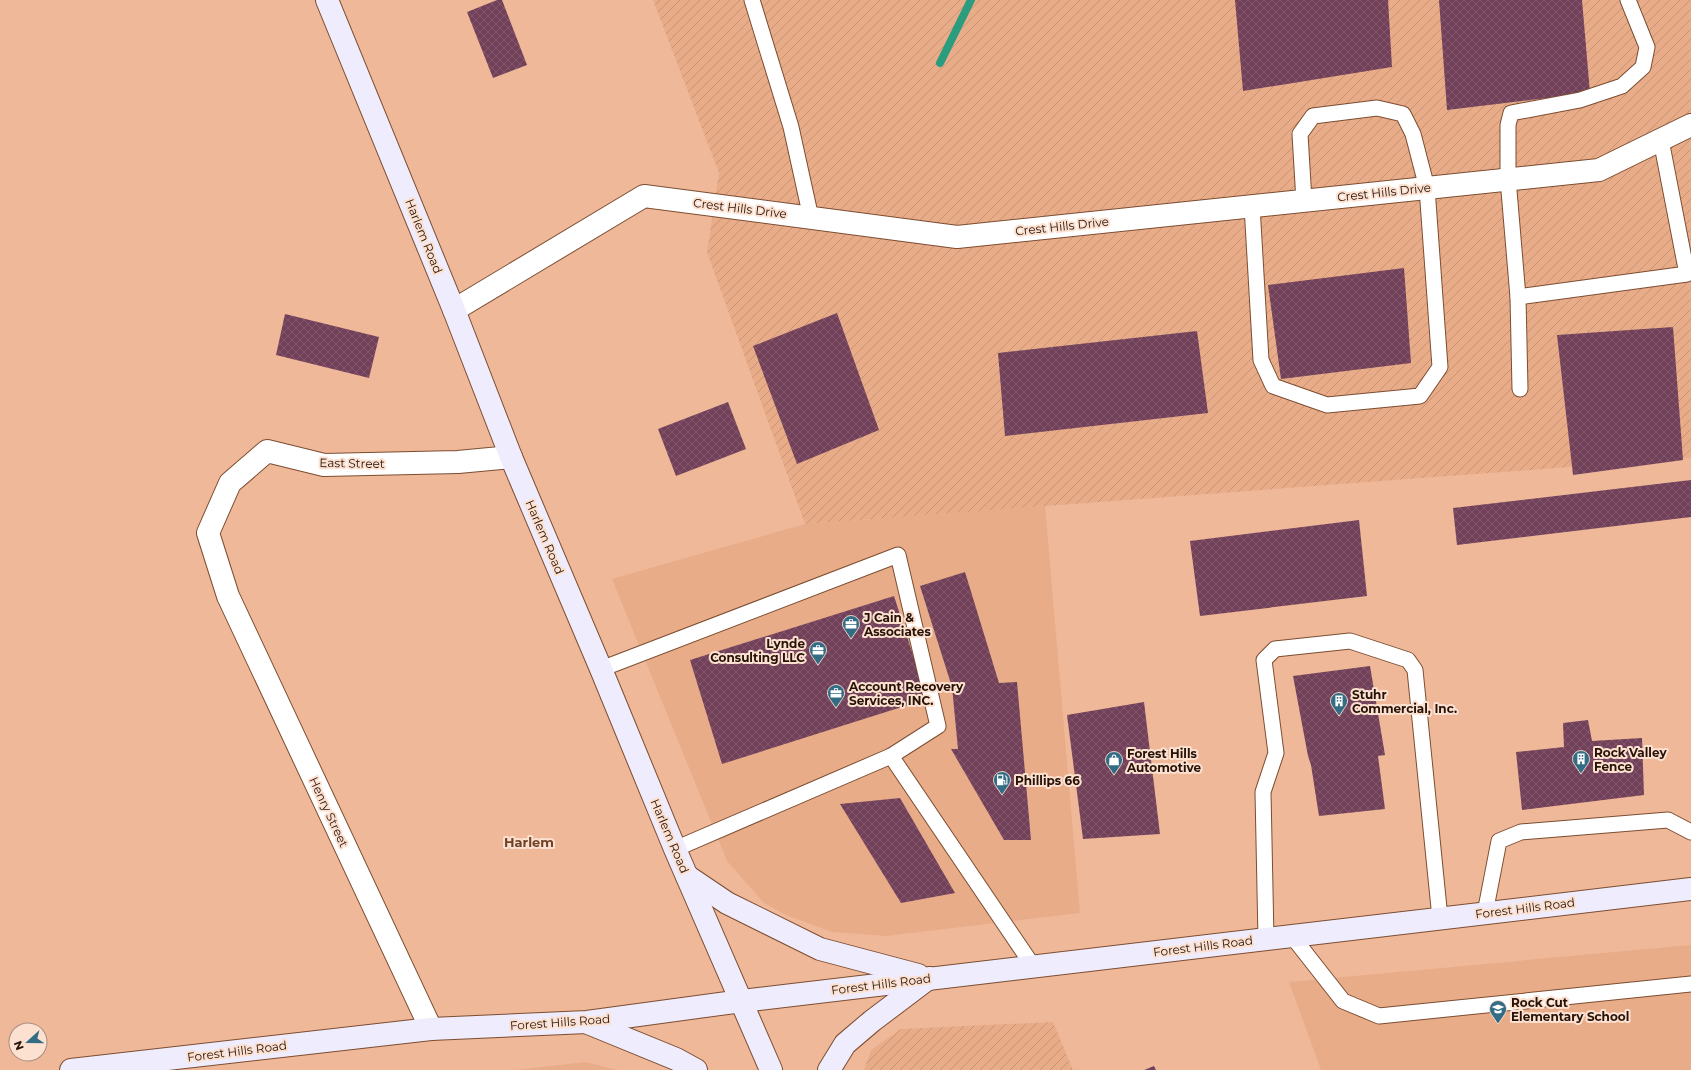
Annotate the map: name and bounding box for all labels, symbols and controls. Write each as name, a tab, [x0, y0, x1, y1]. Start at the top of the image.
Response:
street label: Crest Hills Drive	[1336, 180, 1432, 204]
street label: Crest Hills Drive	[692, 195, 788, 221]
street label: Harlem Road	[402, 196, 446, 276]
street label: Crest Hills Drive	[1014, 214, 1110, 238]
street label: East Street	[319, 455, 385, 471]
street label: Harlem Road	[523, 498, 567, 576]
place label: J Cain & Associates	[863, 610, 931, 639]
office icon: J Cain & Associates	[841, 614, 861, 639]
place label: Lynde Consulting LLC	[710, 636, 805, 665]
office icon: Lynde Consulting LLC	[808, 640, 828, 665]
place label: Account Recovery Services, INC.	[848, 679, 964, 708]
office icon: Account Recovery Services, INC.	[826, 683, 846, 708]
place label: Stuhr Commercial, Inc.	[1352, 687, 1457, 716]
building icon: Stuhr Commercial, Inc.	[1329, 691, 1349, 716]
place label: Rock Valley Fence	[1594, 745, 1667, 774]
place label: Forest Hills Automotive	[1126, 746, 1202, 775]
building icon: Rock Valley Fence	[1571, 749, 1591, 774]
shop icon: Forest Hills Automotive	[1104, 750, 1124, 775]
fuel station icon: Phillips 66	[992, 770, 1012, 795]
place label: Phillips 66	[1015, 773, 1080, 788]
street label: Henry Street	[306, 774, 352, 850]
street label: Harlem Road	[648, 797, 692, 875]
district label: Harlem	[504, 834, 554, 850]
street label: Forest Hills Road	[1474, 894, 1576, 922]
street label: Forest Hills Road	[1152, 932, 1254, 960]
street label: Forest Hills Road	[830, 970, 932, 998]
place label: Rock Cut Elementary School	[1511, 995, 1629, 1024]
school or university icon: Rock Cut Elementary School	[1488, 999, 1508, 1024]
street label: Forest Hills Road	[509, 1011, 611, 1033]
north arrow	[8, 1022, 48, 1062]
street label: Forest Hills Road	[186, 1037, 288, 1065]
text: N	[11, 1039, 27, 1052]

